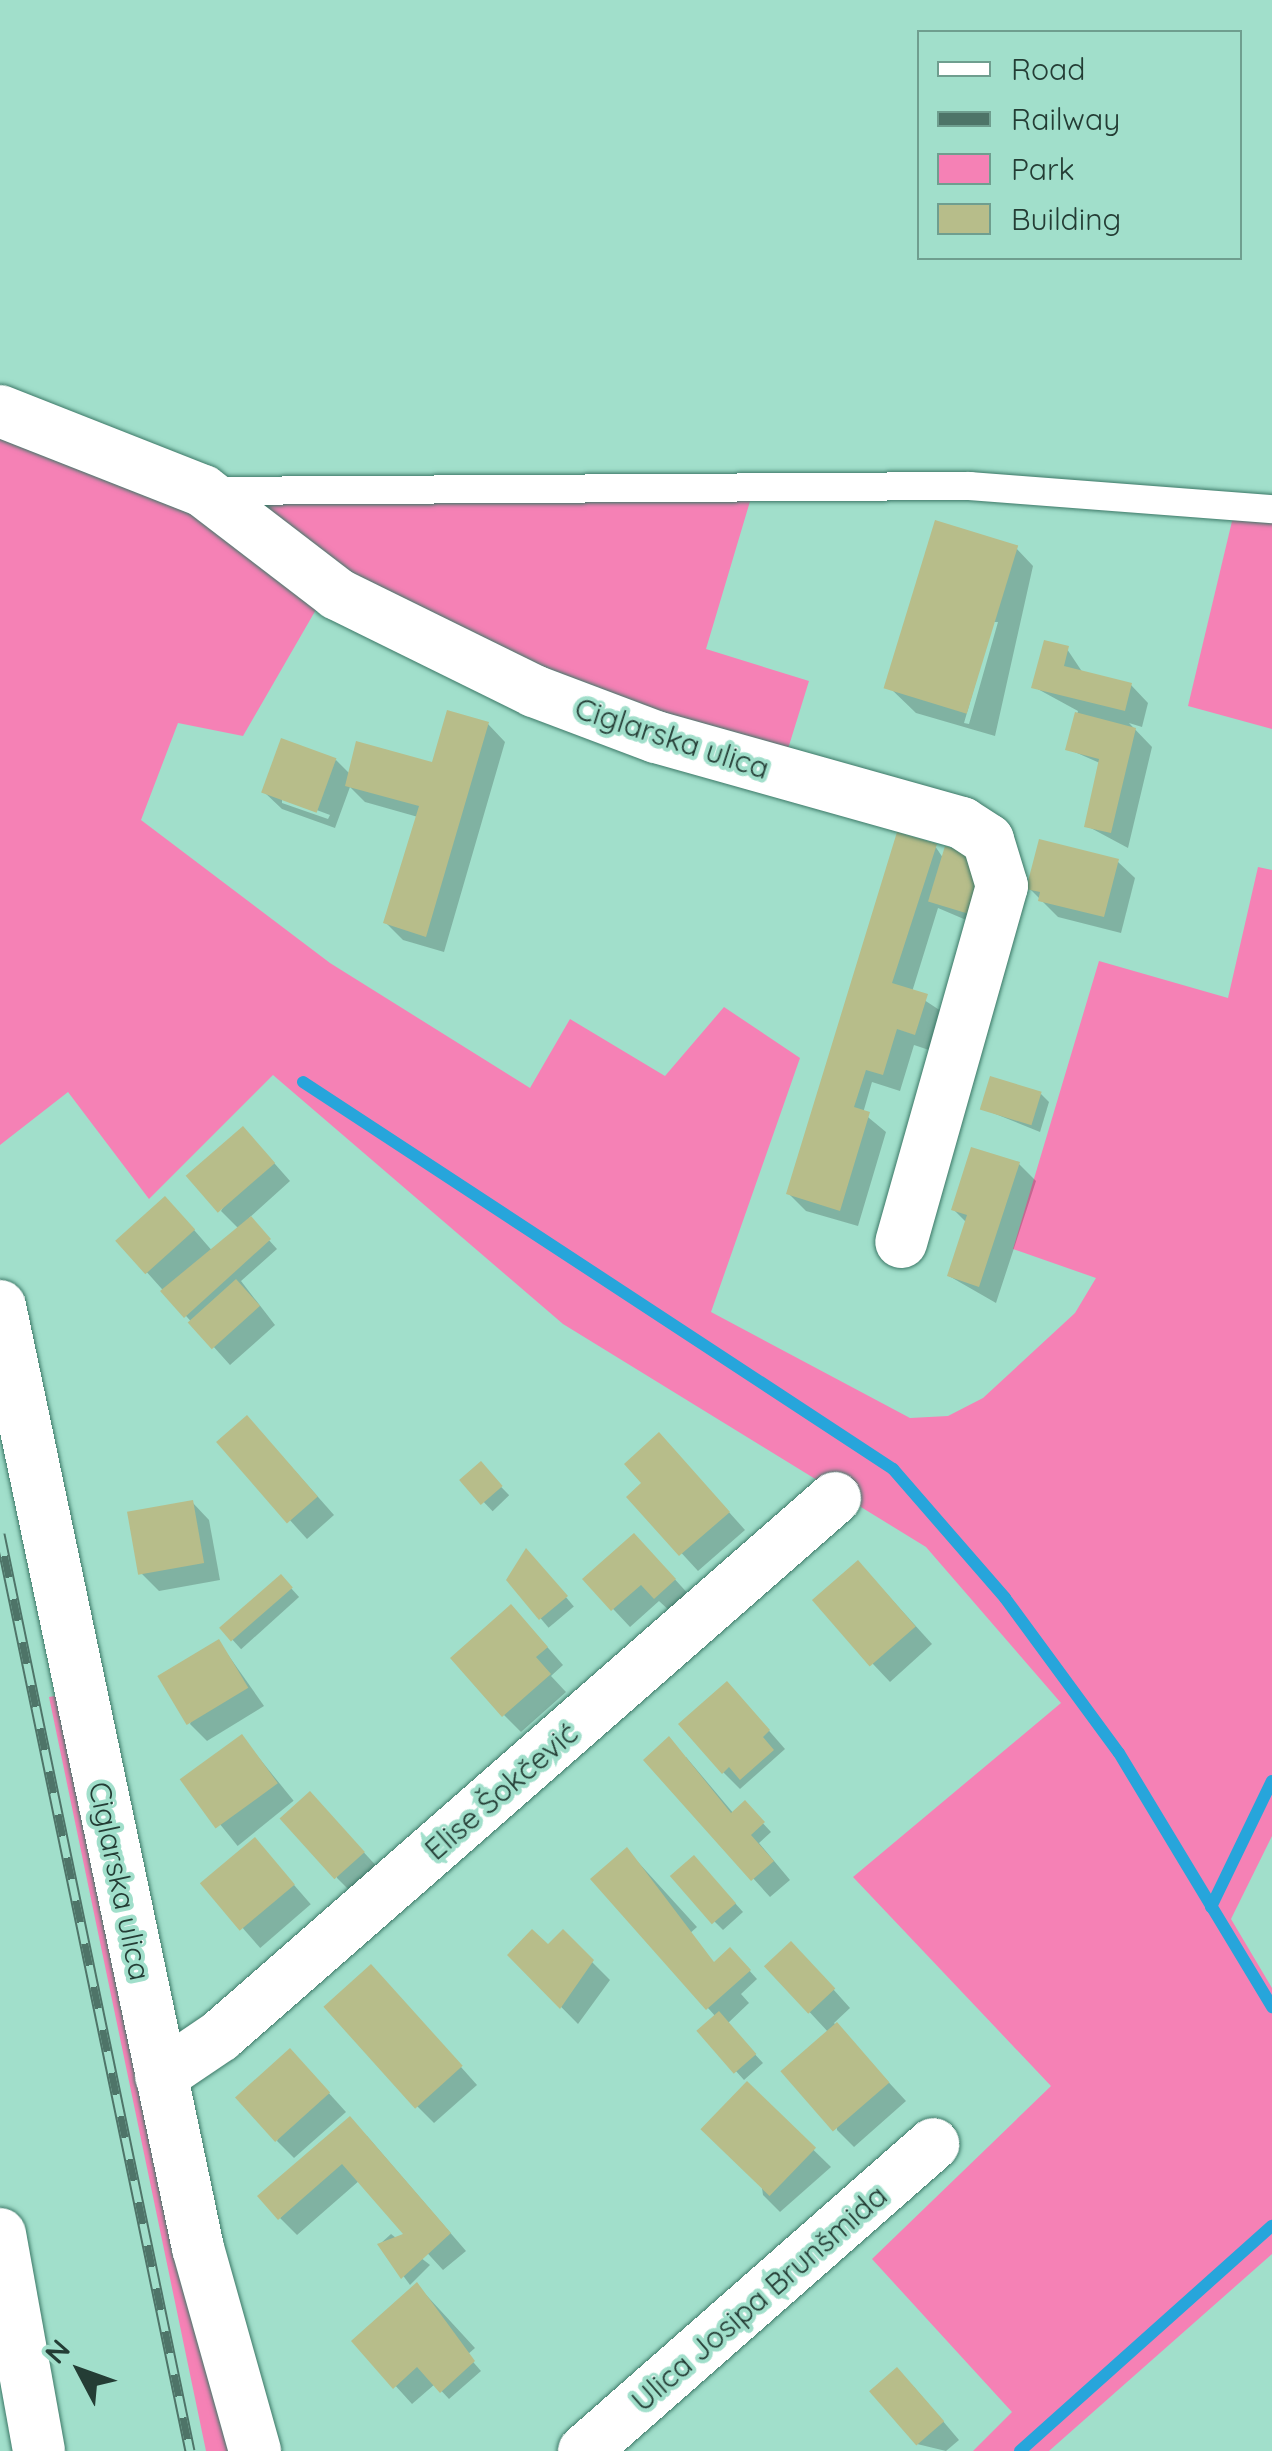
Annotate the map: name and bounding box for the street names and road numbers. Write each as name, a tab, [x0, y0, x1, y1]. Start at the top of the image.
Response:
street label: Ciglarska ulica	[570, 690, 774, 786]
street label: Elise Šokčević	[417, 1715, 585, 1867]
street label: Ciglarska ulica	[81, 1779, 159, 1983]
street label: Ulica Josipa Brunšmida	[624, 2177, 894, 2419]

